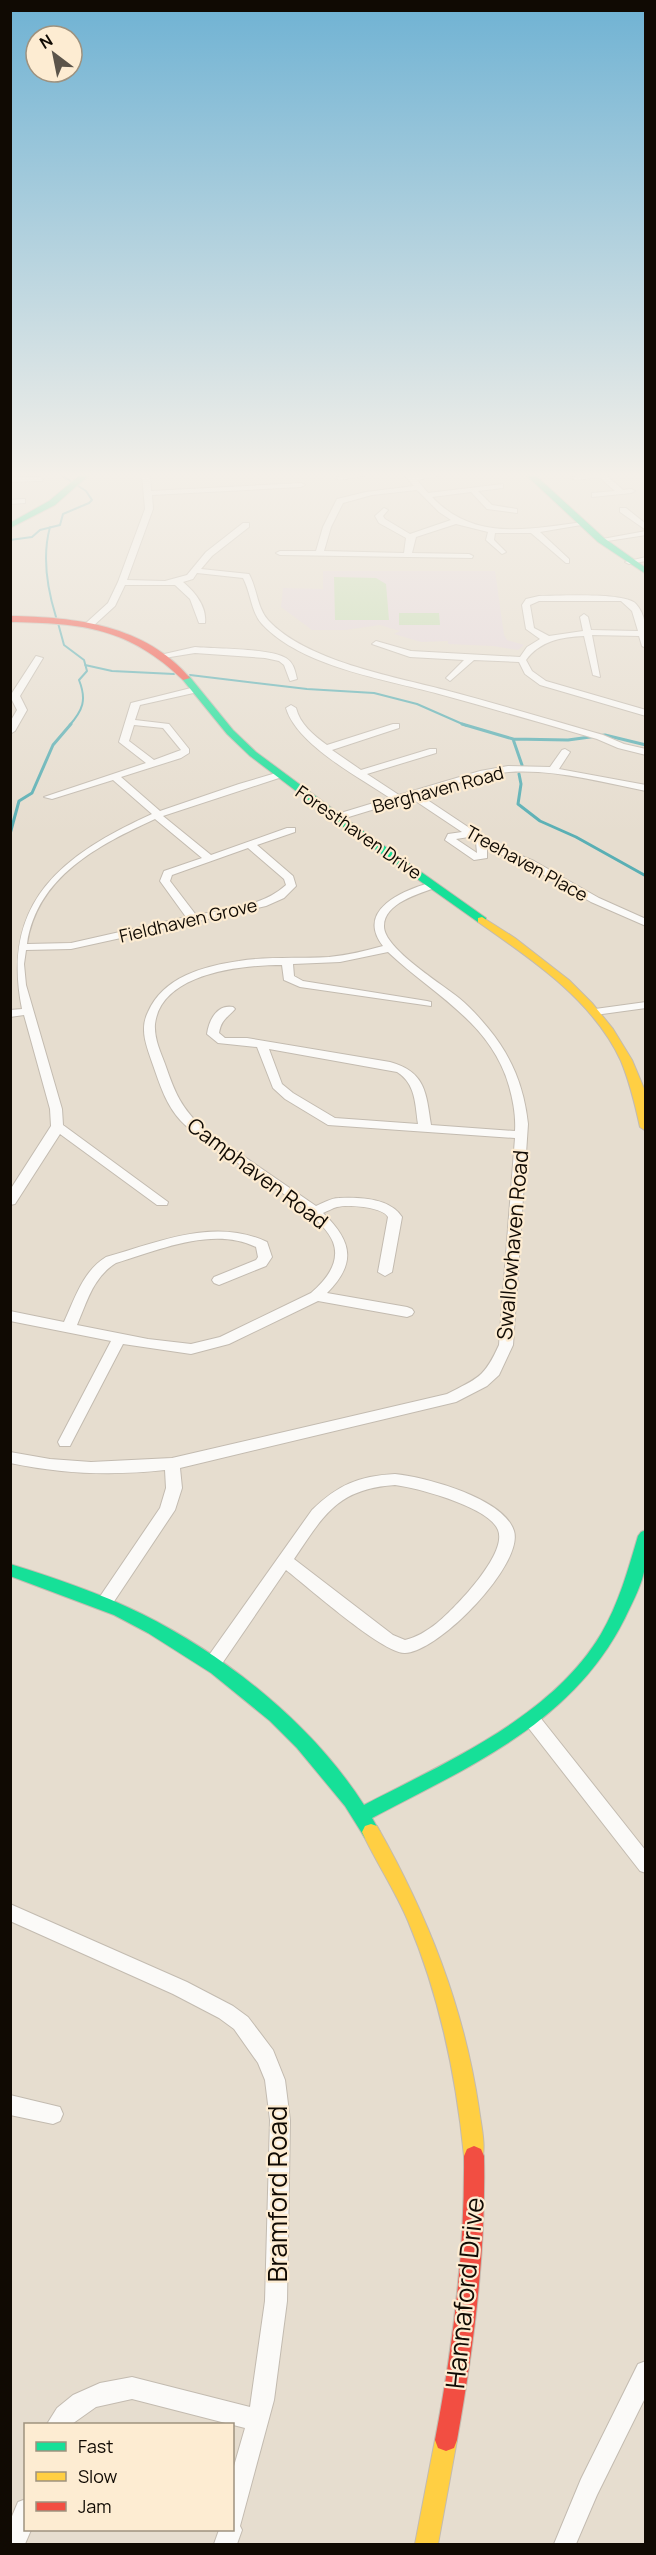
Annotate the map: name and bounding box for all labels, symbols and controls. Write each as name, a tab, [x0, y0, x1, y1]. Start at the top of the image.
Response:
north arrow	[24, 24, 84, 84]
text: N	[35, 29, 57, 54]
street label: Berghaven Road	[370, 760, 506, 818]
street label: Foresthaven Drive	[291, 780, 427, 884]
street label: Treehaven Place	[462, 820, 592, 906]
street label: Fieldhaven Grove	[117, 892, 259, 948]
street label: Camphaven Road	[182, 1111, 334, 1235]
street label: Swallowhaven Road	[490, 1149, 534, 1341]
street label: Bramford Road	[259, 2106, 295, 2282]
street label: Hannaford Drive	[436, 2196, 492, 2390]
legend	[24, 2423, 234, 2531]
text: Fast	[78, 2434, 113, 2458]
text: Slow	[78, 2464, 118, 2488]
text: Jam	[78, 2494, 112, 2518]

